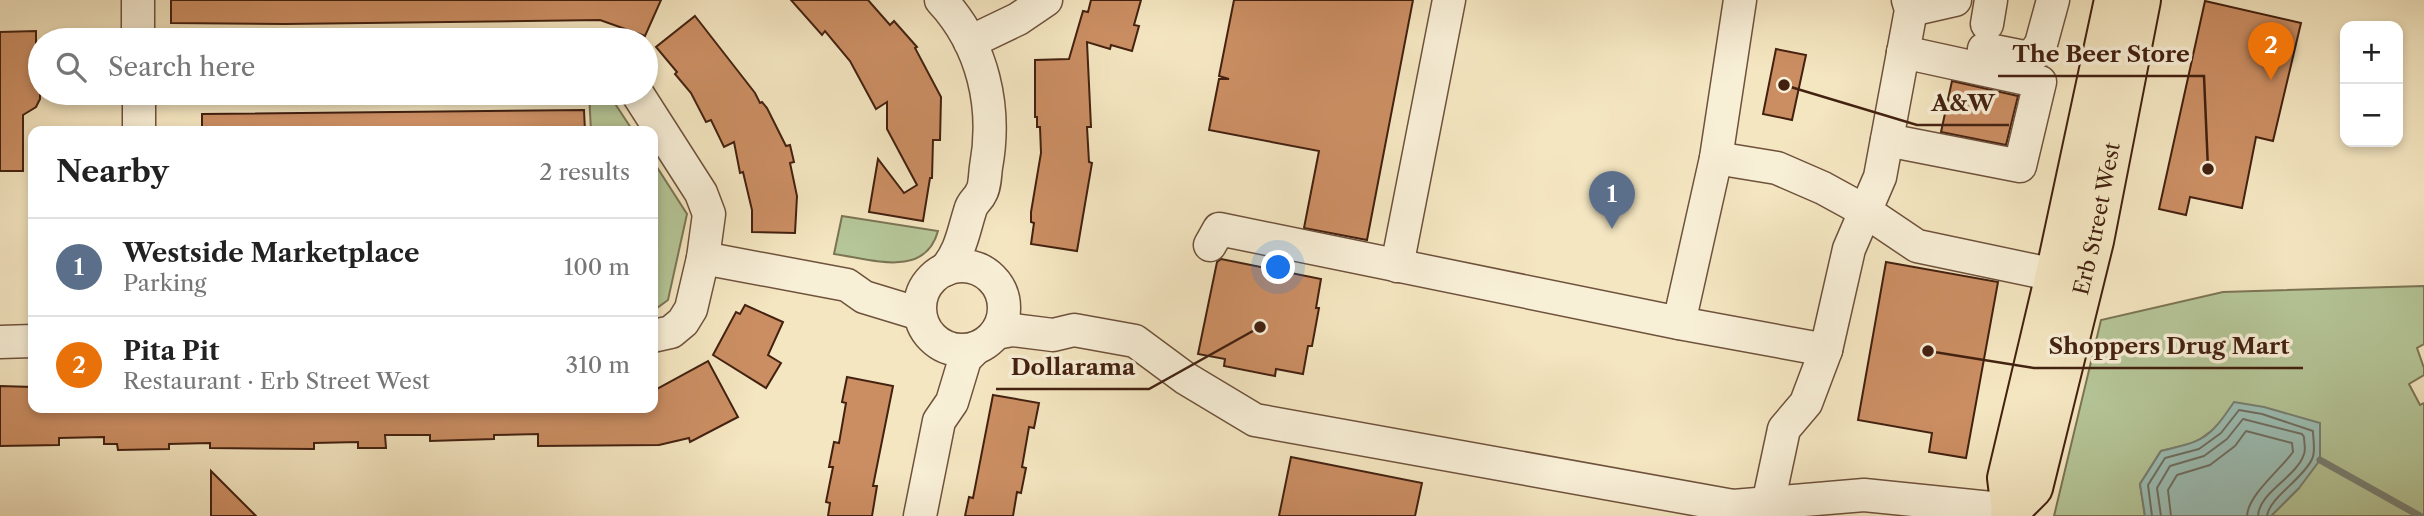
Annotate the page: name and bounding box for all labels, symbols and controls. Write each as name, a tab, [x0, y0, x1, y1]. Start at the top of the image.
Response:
map controls	[2340, 21, 2403, 147]
button: +	[2340, 21, 2403, 84]
pin: 2	[2248, 22, 2294, 80]
search box	[28, 28, 658, 105]
callout: The Beer Store	[1998, 32, 2204, 76]
text: The Beer Store	[2012, 40, 2190, 68]
icon: search	[52, 48, 90, 86]
text: Search here	[108, 51, 255, 83]
callout: A&W	[1917, 81, 2009, 125]
button: −	[2340, 84, 2403, 147]
text: A&W	[1930, 89, 1996, 117]
street label: Erb Street West	[2068, 140, 2125, 298]
text: Nearby	[56, 153, 169, 190]
text: 2 results	[539, 158, 630, 186]
pin: 1	[1589, 171, 1635, 229]
text: Westside Marketplace	[123, 237, 419, 269]
your location	[1261, 250, 1295, 284]
text: 1	[74, 253, 84, 281]
text: 100 m	[564, 253, 630, 281]
text: Parking	[123, 269, 207, 297]
callout: Shoppers Drug Mart	[2034, 324, 2303, 368]
text: Shoppers Drug Mart	[2049, 332, 2290, 360]
text: Pita Pit	[123, 335, 219, 367]
callout: Dollarama	[996, 345, 1149, 389]
text: 2	[72, 351, 86, 379]
text: 310 m	[566, 351, 630, 379]
text: Dollarama	[1011, 353, 1136, 381]
text: Restaurant · Erb Street West	[123, 367, 430, 395]

